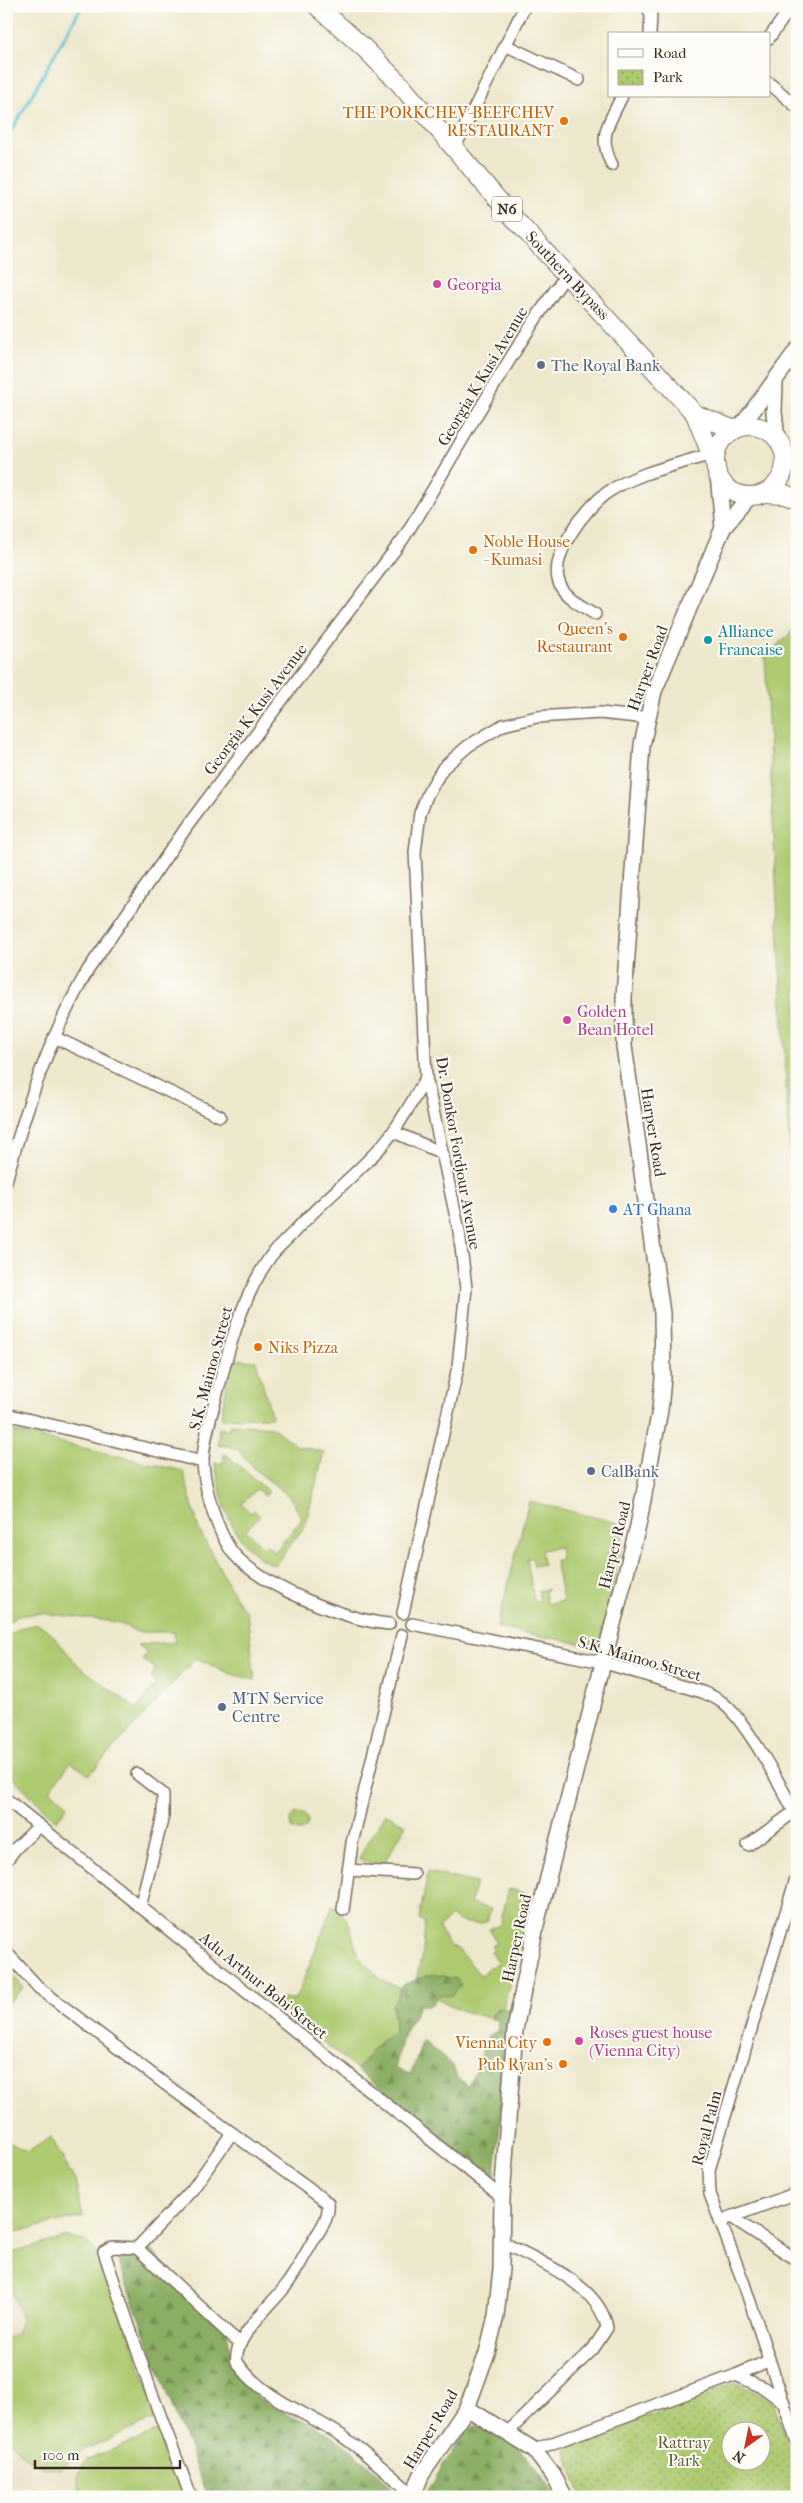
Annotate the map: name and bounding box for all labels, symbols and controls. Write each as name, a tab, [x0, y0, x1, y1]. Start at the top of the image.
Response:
legend	[608, 32, 770, 98]
text: Road	[653, 44, 687, 62]
text: Park	[653, 68, 683, 86]
place label: THE PORKCHEV-BEEFCHEV RESTAURANT	[343, 103, 555, 140]
marker: THE PORKCHEV-BEEFCHEV RESTAURANT	[558, 115, 570, 127]
road number: N6	[492, 196, 522, 222]
street label: Southern Bypass	[522, 227, 614, 324]
place label: Georgia	[447, 275, 502, 294]
marker: Georgia	[431, 278, 443, 290]
street label: Georgia K Kusi Avenue	[433, 303, 532, 449]
place label: The Royal Bank	[551, 356, 661, 375]
marker: The Royal Bank	[535, 359, 547, 371]
place label: Noble House - Kumasi	[483, 532, 570, 569]
marker: Noble House - Kumasi	[467, 544, 479, 556]
place label: Queen's Restaurant	[537, 619, 613, 656]
street label: Harper Road	[623, 622, 672, 714]
place label: Alliance Francaise	[717, 622, 783, 659]
marker: Queen's Restaurant	[617, 631, 629, 643]
marker: Alliance Francaise	[702, 634, 714, 646]
street label: Georgia K Kusi Avenue	[200, 640, 311, 779]
place label: Golden Bean Hotel	[577, 1002, 654, 1039]
marker: Golden Bean Hotel	[561, 1014, 573, 1026]
street label: Dr. Donkor Fordjour Avenue	[432, 1055, 485, 1251]
street label: Harper Road	[637, 1086, 670, 1178]
place label: AT Ghana	[622, 1200, 692, 1219]
marker: AT Ghana	[607, 1203, 619, 1215]
street label: S.K. Mainoo Street	[185, 1304, 236, 1432]
place label: Niks Pizza	[268, 1338, 339, 1357]
marker: Niks Pizza	[252, 1341, 264, 1353]
place label: CalBank	[601, 1462, 660, 1481]
marker: CalBank	[585, 1465, 597, 1477]
street label: Harper Road	[594, 1499, 635, 1591]
street label: S.K. Mainoo Street	[576, 1632, 704, 1685]
place label: MTN Service Centre	[232, 1689, 324, 1726]
marker: MTN Service Centre	[216, 1701, 228, 1713]
street label: Harper Road	[498, 1892, 535, 1984]
street label: Adu Arthur Bobi Street	[195, 1927, 332, 2043]
place label: Roses guest house (Vienna City)	[589, 2023, 712, 2060]
place label: Vienna City	[454, 2033, 537, 2052]
marker: Roses guest house (Vienna City)	[573, 2035, 585, 2047]
marker: Vienna City	[541, 2036, 553, 2048]
place label: Pub Ryan's	[477, 2055, 553, 2074]
marker: Pub Ryan's	[557, 2058, 569, 2070]
street label: Royal Palm	[687, 2088, 726, 2168]
street label: Harper Road	[399, 2386, 462, 2473]
north arrow	[720, 2420, 770, 2470]
park label: Rattray Park	[657, 2433, 711, 2470]
scale bar	[35, 2438, 180, 2470]
text: 100 m	[42, 2446, 80, 2464]
text: N	[730, 2446, 748, 2467]

